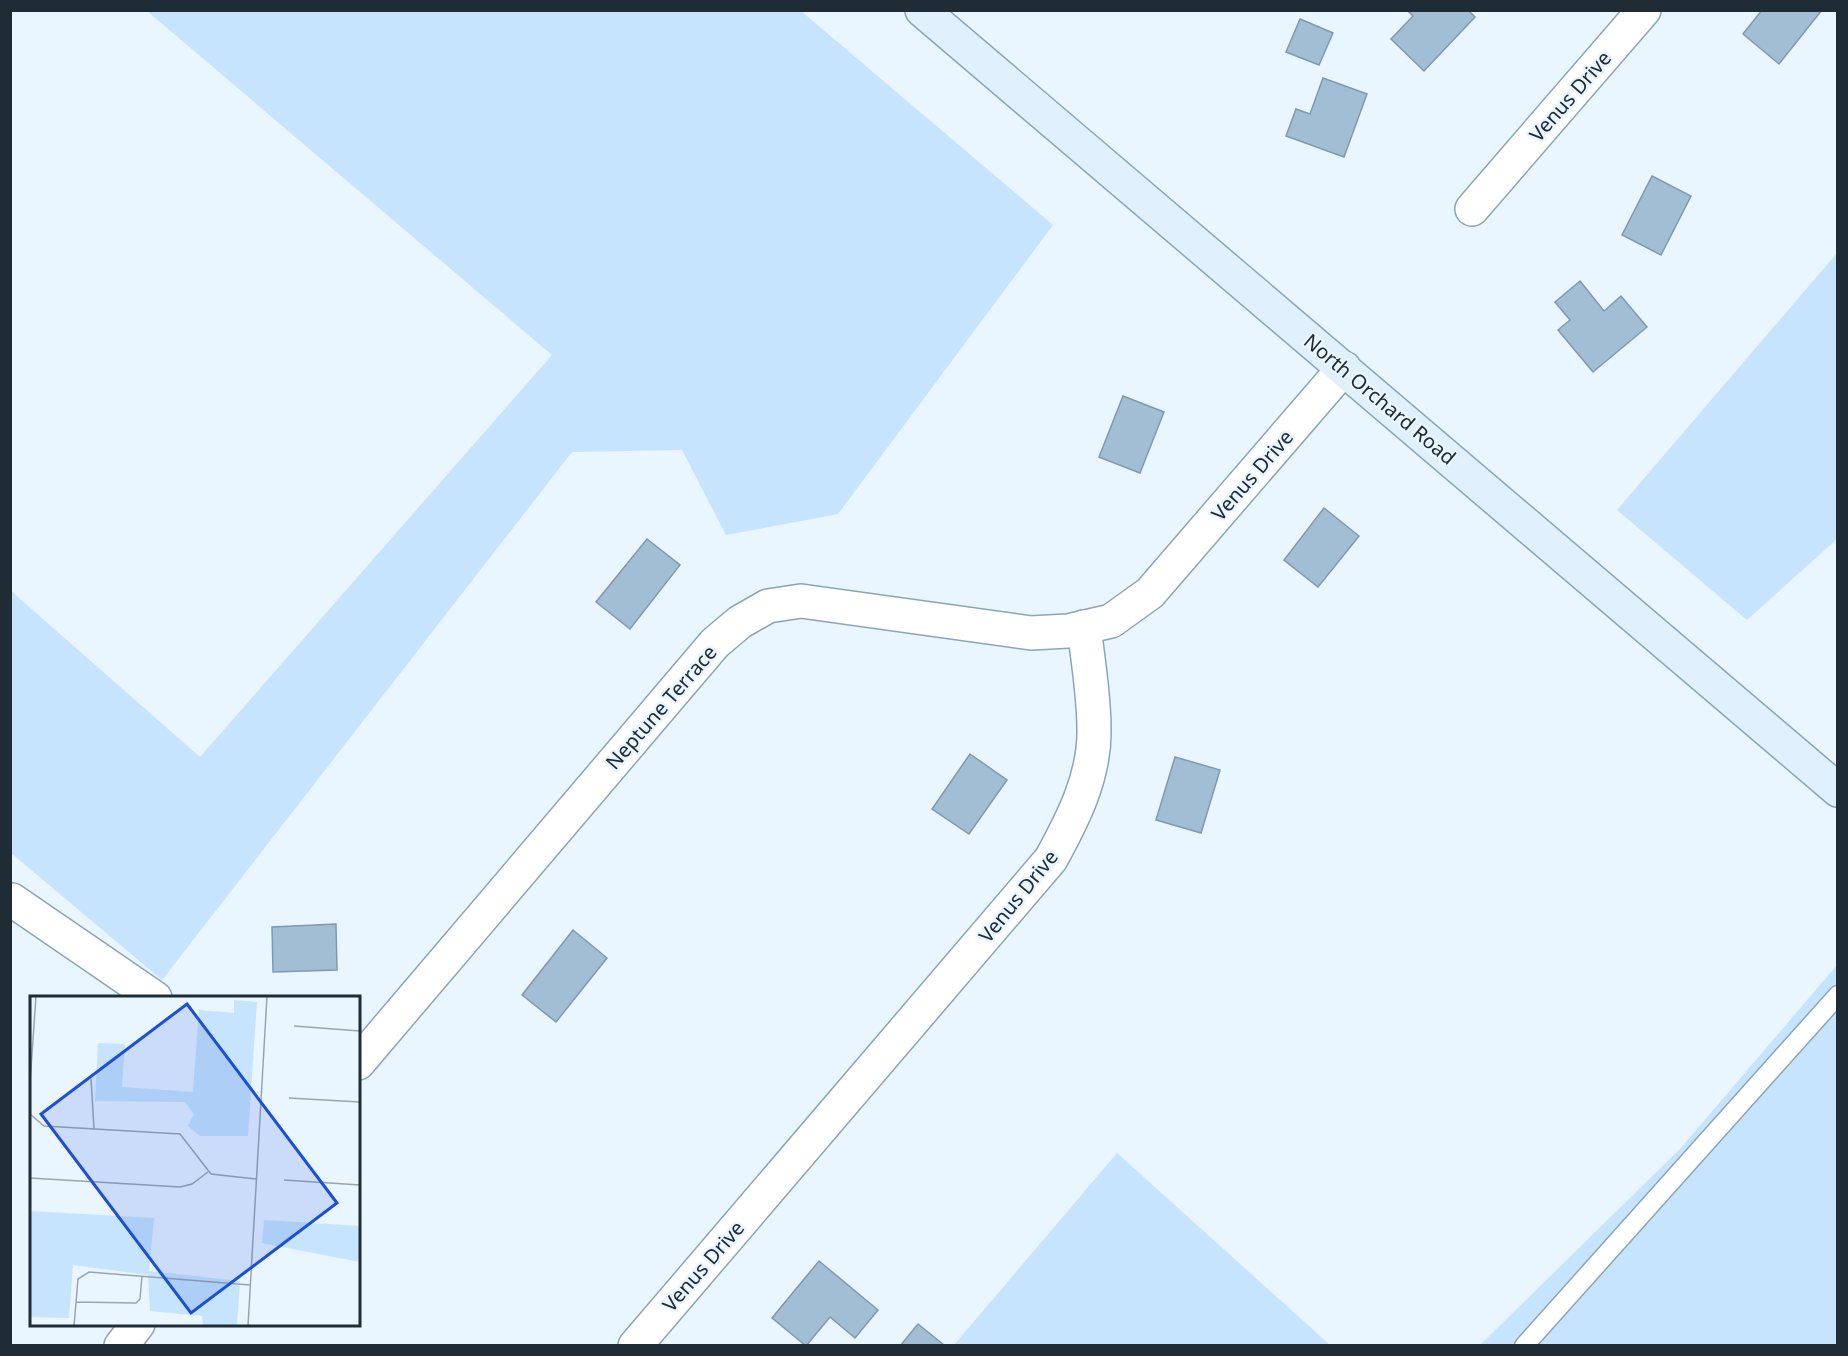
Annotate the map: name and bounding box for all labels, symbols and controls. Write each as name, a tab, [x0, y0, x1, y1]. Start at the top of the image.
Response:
street label: Venus Drive	[1523, 45, 1617, 147]
street label: North Orchard Road	[1298, 327, 1462, 471]
street label: Venus Drive	[1205, 424, 1299, 526]
street label: Neptune Terrace	[600, 639, 722, 775]
street label: Venus Drive	[972, 844, 1064, 948]
inset map	[30, 996, 360, 1326]
street label: Venus Drive	[656, 1215, 750, 1317]

